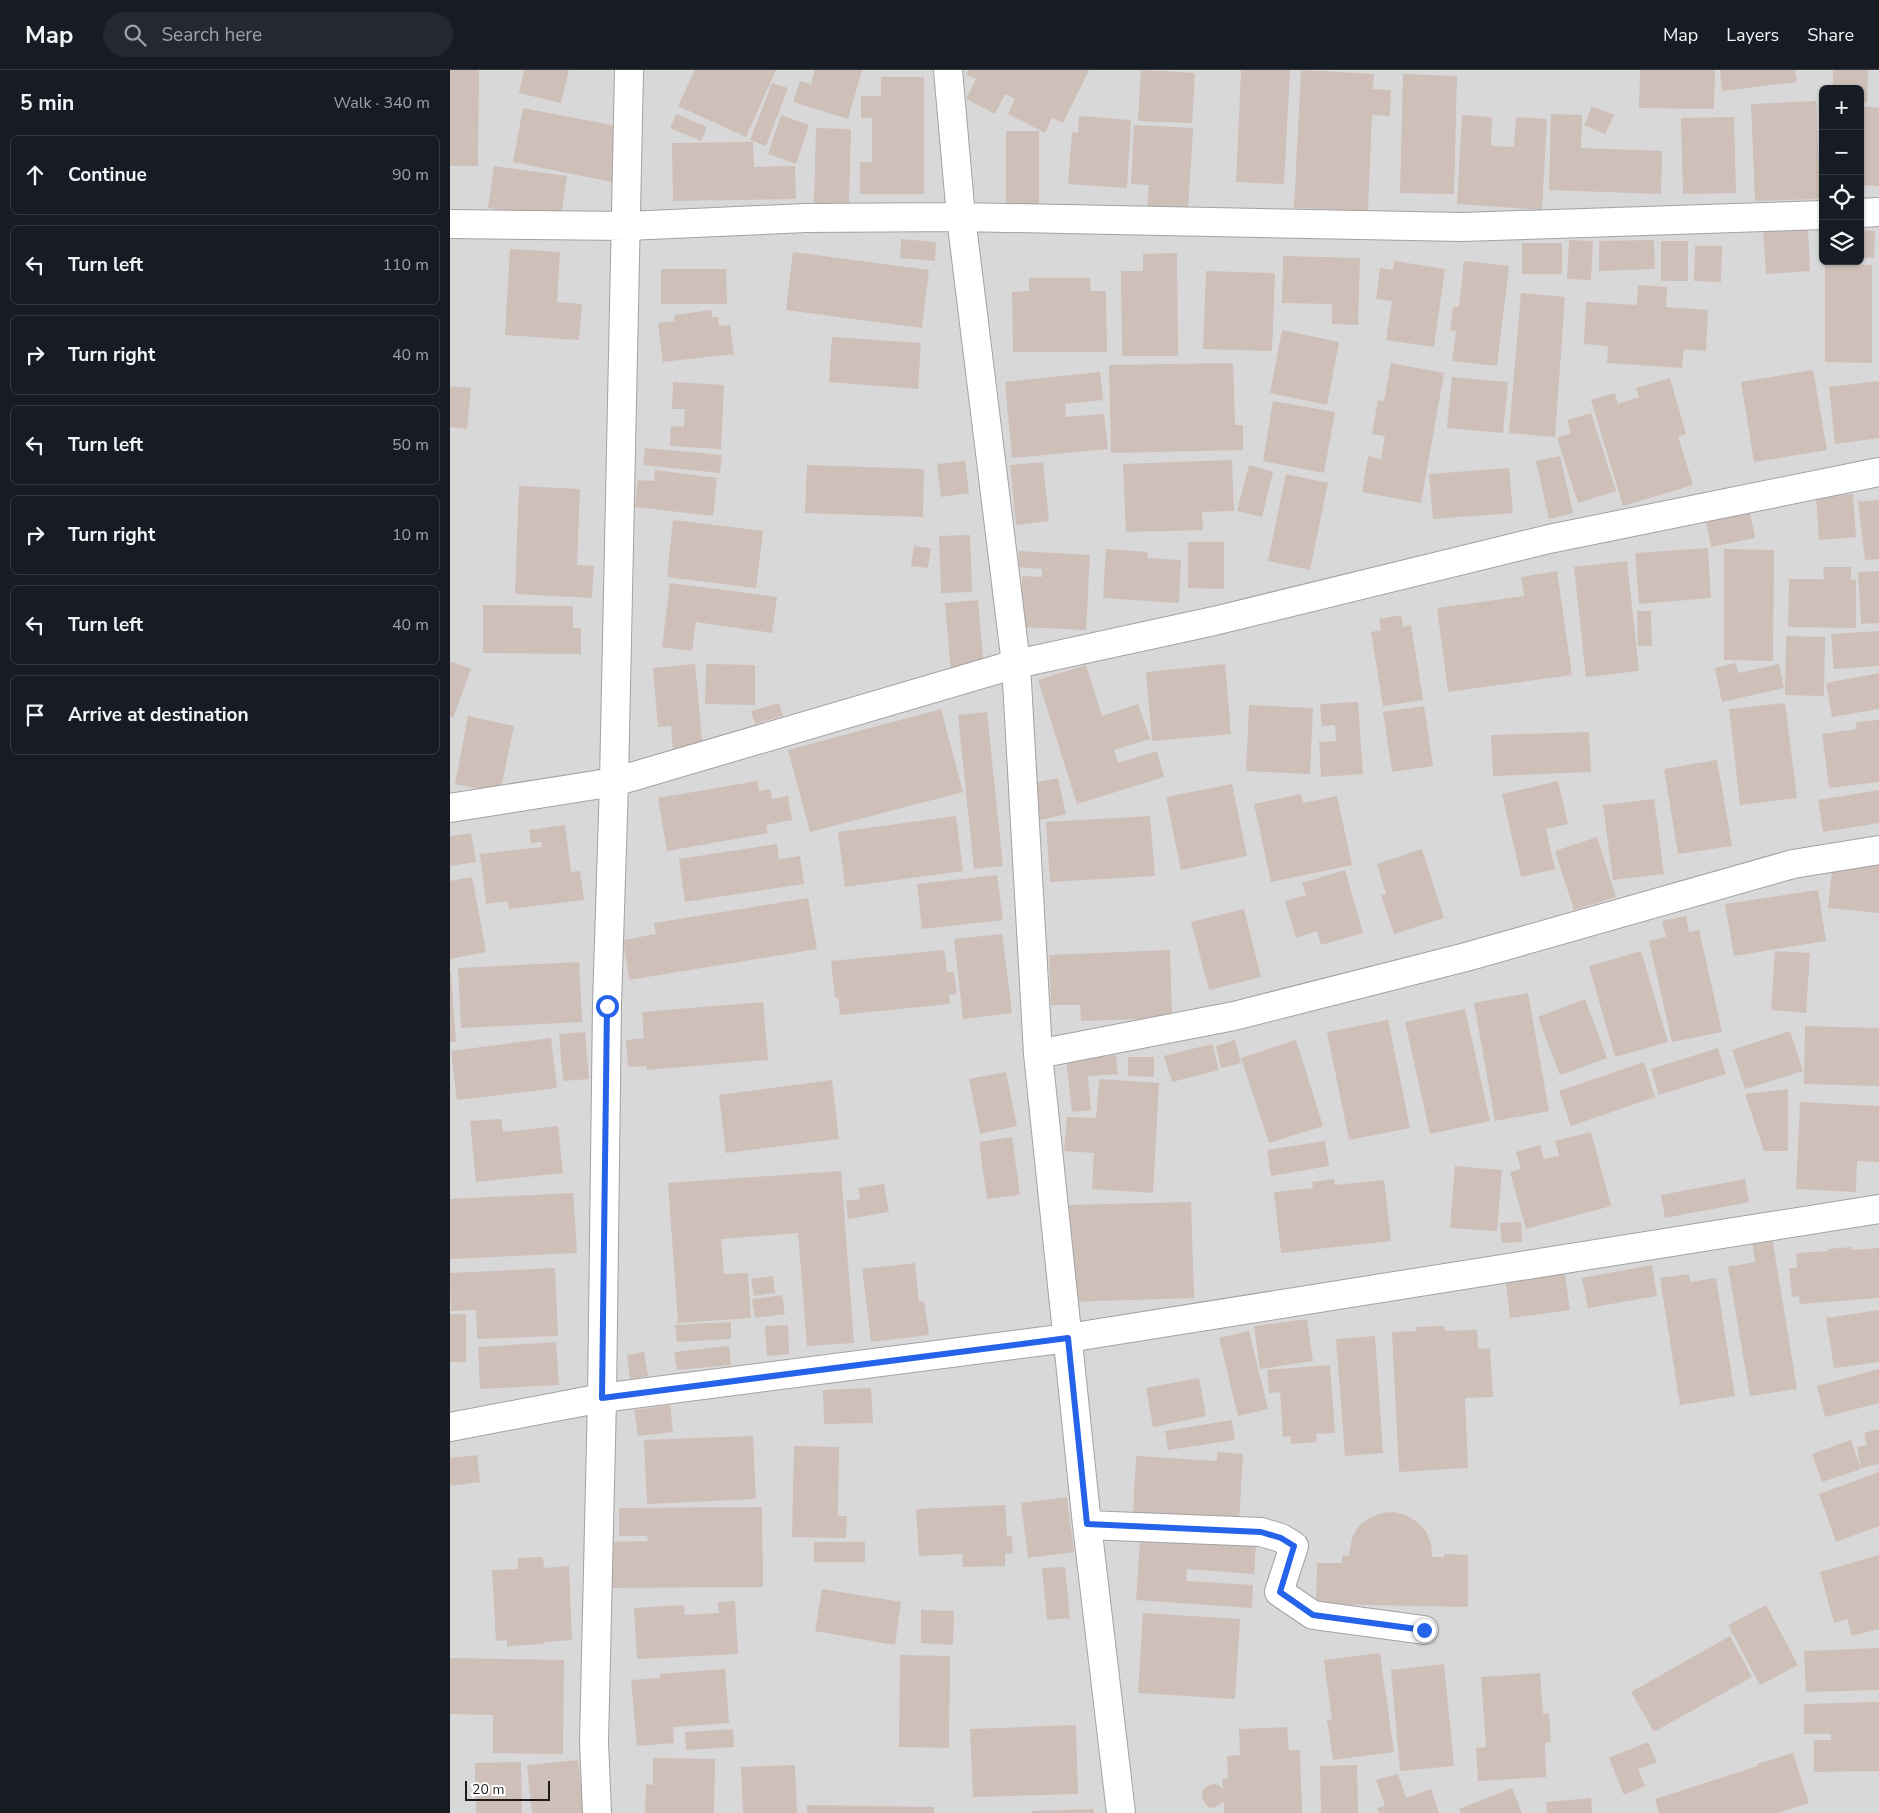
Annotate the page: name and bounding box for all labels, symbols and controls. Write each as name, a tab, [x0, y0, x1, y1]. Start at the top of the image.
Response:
search box	[103, 12, 453, 57]
text: Map	[25, 19, 73, 51]
icon: search	[121, 21, 149, 49]
text: Search here	[161, 22, 262, 48]
text: Map	[1663, 23, 1698, 47]
text: Layers	[1726, 23, 1779, 47]
text: Share	[1807, 23, 1854, 47]
map controls	[1819, 85, 1864, 265]
button: +	[1819, 85, 1864, 130]
text: 5 min	[20, 89, 74, 117]
text: Walk · 340 m	[334, 92, 430, 114]
button: −	[1819, 130, 1864, 175]
icon: ahead	[21, 161, 49, 189]
text: Continue	[68, 162, 147, 188]
text: 90 m	[392, 164, 429, 186]
button: locate	[1819, 175, 1864, 220]
button: layers	[1819, 220, 1864, 265]
icon: left	[21, 251, 49, 279]
text: Turn left	[68, 252, 143, 278]
text: 110 m	[382, 254, 429, 276]
icon: right	[21, 341, 49, 369]
text: Turn right	[68, 342, 155, 368]
text: 40 m	[392, 344, 429, 366]
icon: left	[21, 431, 49, 459]
text: Turn left	[68, 432, 143, 458]
text: 50 m	[392, 434, 429, 456]
icon: right	[21, 521, 49, 549]
text: Turn right	[68, 522, 155, 548]
text: 10 m	[392, 524, 429, 546]
icon: left	[21, 611, 49, 639]
text: Turn left	[68, 612, 143, 638]
text: 40 m	[392, 614, 429, 636]
icon: arrive	[21, 701, 49, 729]
text: Arrive at destination	[68, 702, 249, 728]
route start	[596, 995, 619, 1018]
route end	[1413, 1619, 1436, 1642]
scale bar	[465, 1778, 550, 1801]
text: 20 m	[472, 1780, 504, 1799]

